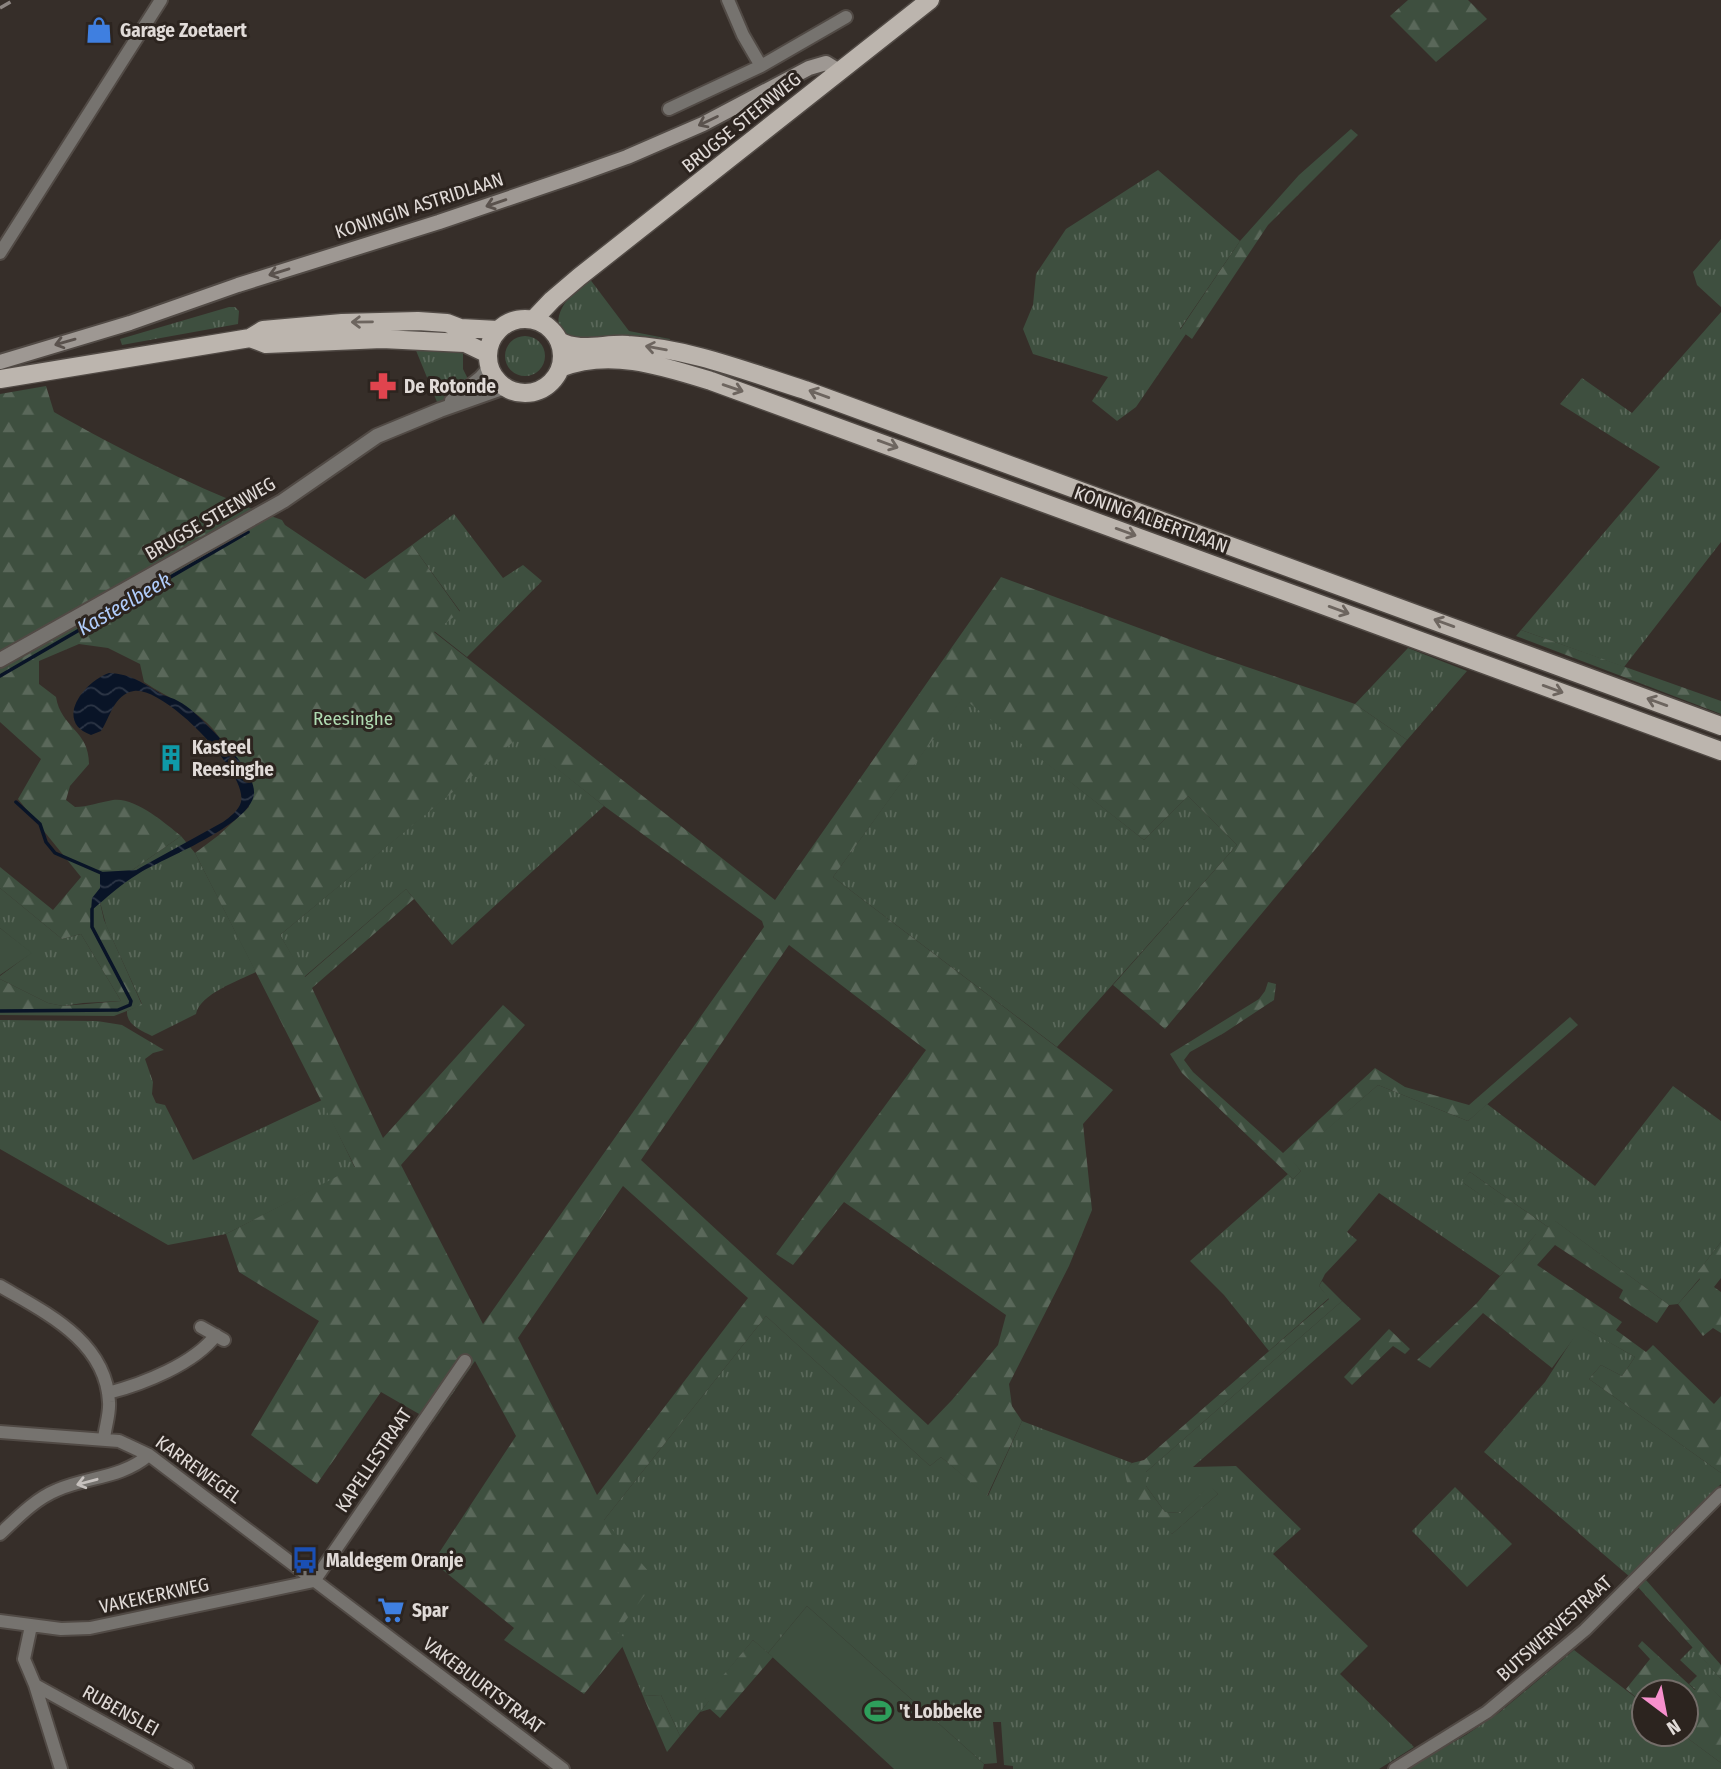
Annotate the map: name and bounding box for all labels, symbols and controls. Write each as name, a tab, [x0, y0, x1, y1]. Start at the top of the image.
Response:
shop icon: Garage Zoetaert	[84, 15, 114, 45]
place label: Garage Zoetaert	[120, 19, 247, 42]
street label: BRUGSE STEENWEG	[677, 67, 805, 177]
one-way arrow	[698, 114, 719, 128]
street label: KONINGIN ASTRIDLAAN	[332, 167, 506, 244]
one-way arrow	[485, 197, 507, 210]
one-way arrow	[269, 266, 291, 279]
one-way arrow	[351, 316, 374, 329]
one-way arrow	[54, 337, 76, 350]
one-way arrow	[645, 341, 668, 355]
pharmacy icon: De Rotonde	[368, 371, 398, 401]
place label: De Rotonde	[404, 375, 496, 398]
one-way arrow	[722, 382, 744, 395]
one-way arrow	[808, 387, 830, 399]
one-way arrow	[876, 439, 898, 451]
street label: BRUGSE STEENWEG	[141, 472, 279, 565]
street label: KONING ALBERTLAAN	[1071, 481, 1231, 558]
one-way arrow	[1114, 526, 1136, 539]
water label: Kasteelbeek	[73, 567, 175, 641]
one-way arrow	[1328, 605, 1350, 618]
one-way arrow	[1433, 616, 1455, 628]
one-way arrow	[1541, 684, 1563, 696]
one-way arrow	[1647, 695, 1668, 707]
park label: Reesinghe	[313, 707, 393, 730]
place label: Kasteel Reesinghe	[192, 736, 274, 781]
building icon: Kasteel Reesinghe	[156, 743, 186, 773]
street label: KAPELLESTRAAT	[330, 1404, 417, 1517]
street label: KARREWEGEL	[151, 1430, 247, 1509]
one-way arrow	[76, 1476, 98, 1489]
bus stop icon: Maldegem Oranje	[290, 1545, 320, 1575]
place label: Maldegem Oranje	[326, 1549, 464, 1572]
street label: BUTSWERVESTRAAT	[1492, 1571, 1617, 1686]
street label: VAKEKERKWEG	[97, 1573, 211, 1618]
supermarket icon: Spar	[376, 1595, 406, 1625]
place label: Spar	[412, 1599, 449, 1622]
street label: VAKEBUURTSTRAAT	[419, 1632, 549, 1738]
north arrow	[1630, 1678, 1700, 1748]
street label: RUBENSLEI	[78, 1680, 163, 1741]
sports icon: 't Lobbeke	[863, 1696, 893, 1726]
place label: 't Lobbeke	[899, 1700, 982, 1723]
text: N	[1663, 1714, 1685, 1740]

